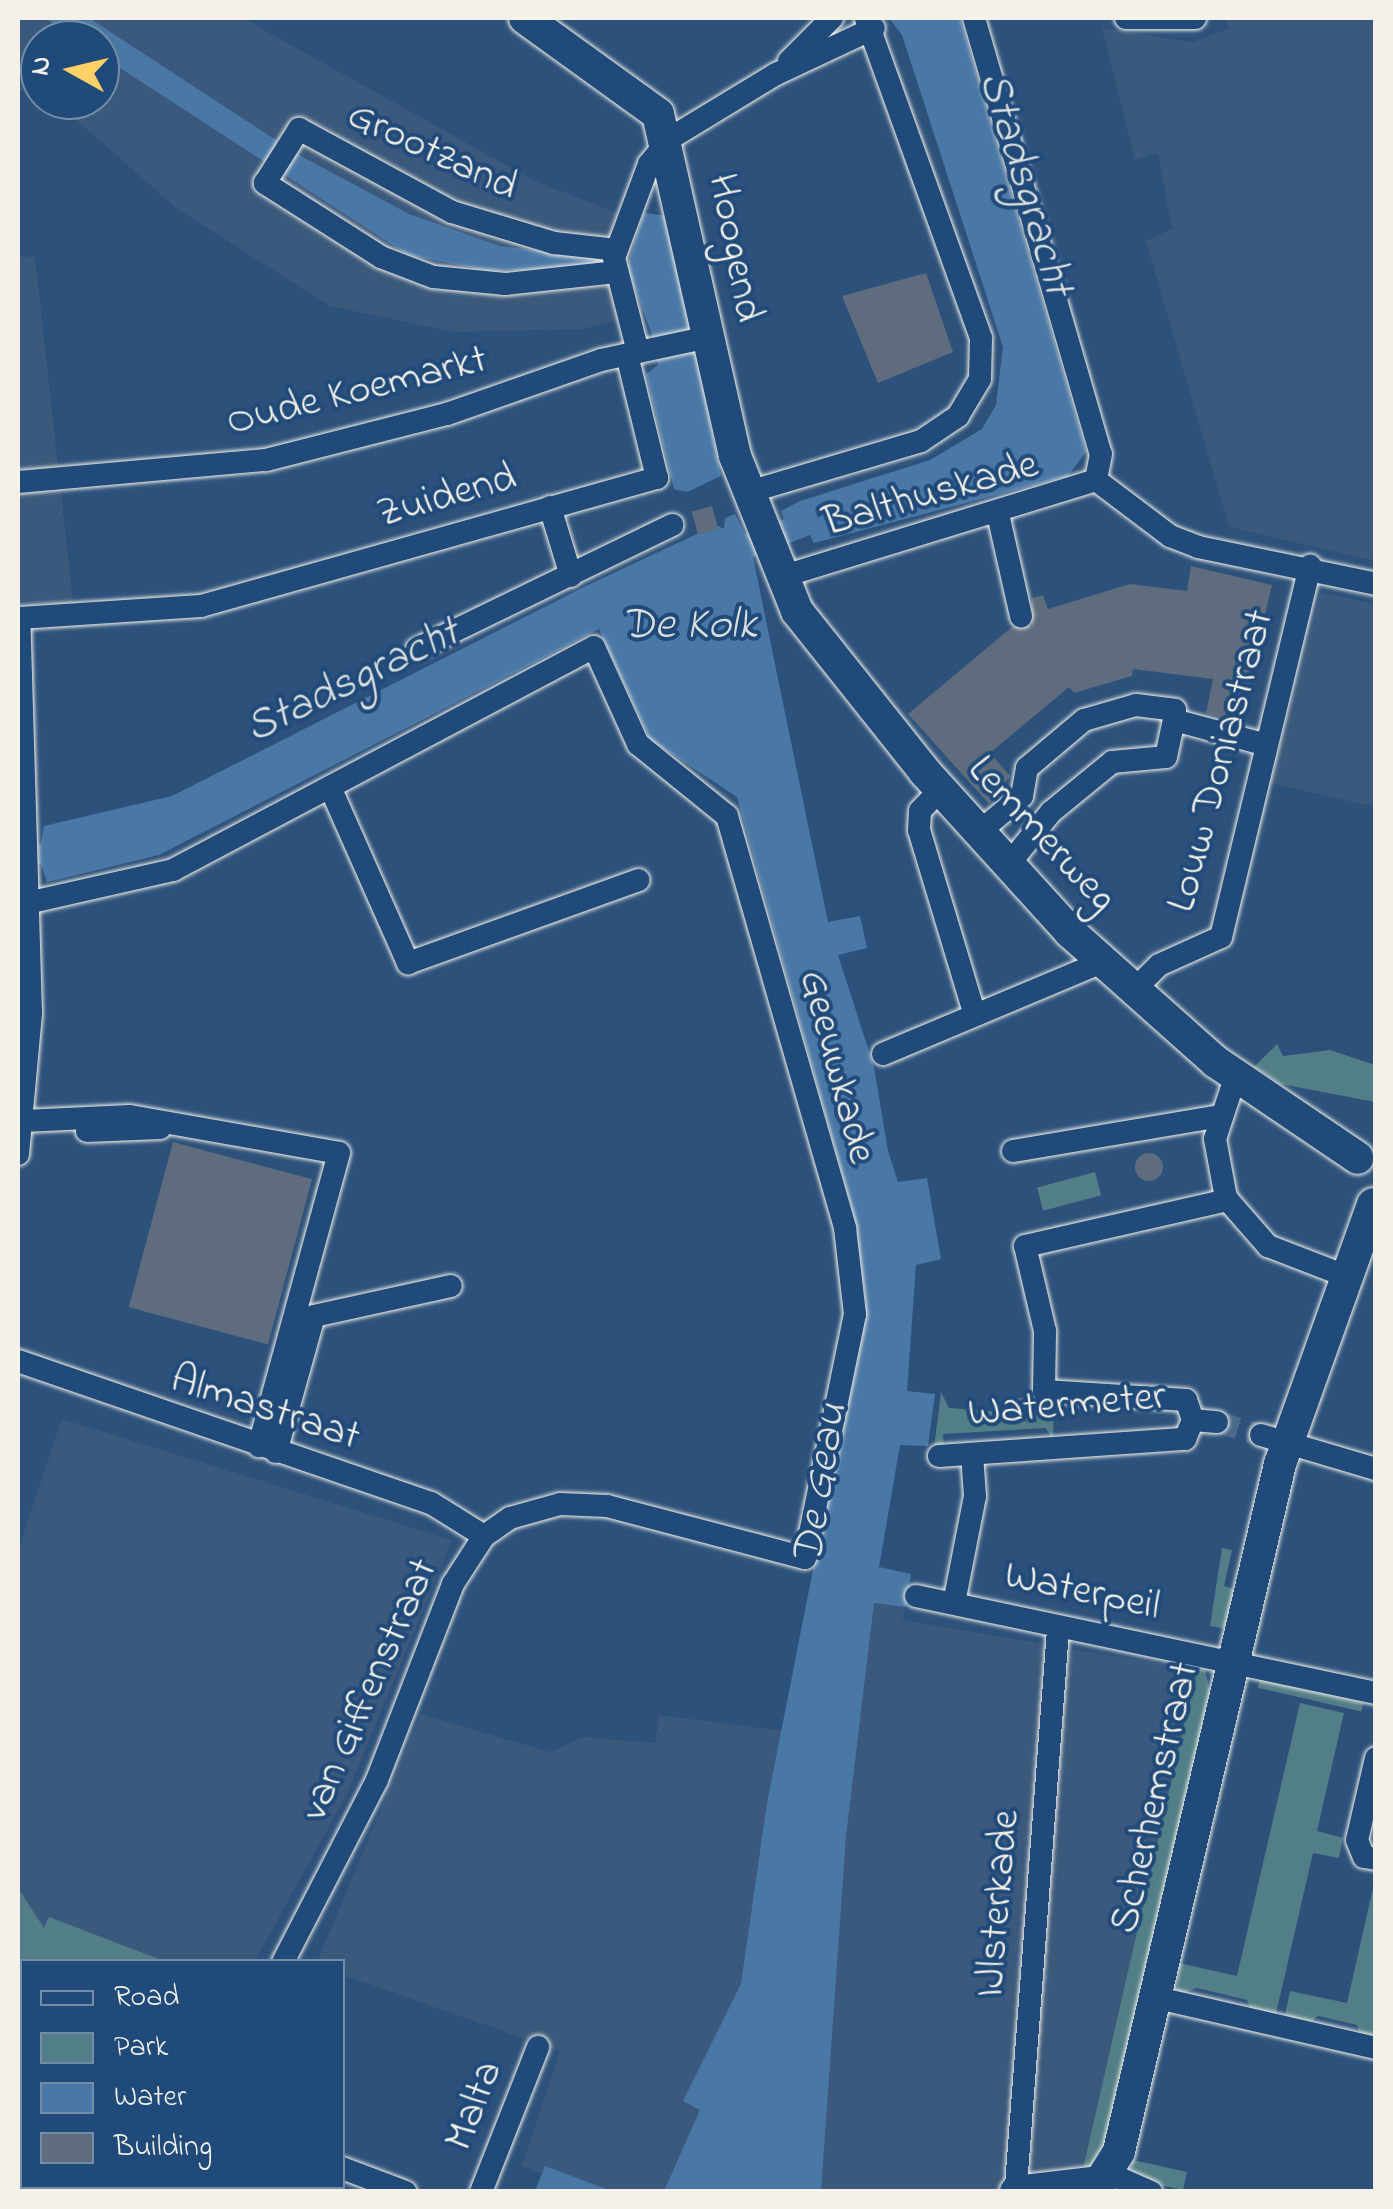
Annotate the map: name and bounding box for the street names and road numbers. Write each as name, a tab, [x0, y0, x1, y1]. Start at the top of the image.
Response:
street label: Grootzand	[339, 91, 525, 213]
street label: Hoogend	[695, 170, 773, 326]
street label: Oude Koemarkt	[222, 335, 492, 449]
street label: Balthuskade	[818, 440, 1044, 550]
street label: Zuidend	[372, 453, 522, 541]
street label: Louw Doniastraat	[1157, 604, 1287, 918]
street label: Lemmerweg	[956, 746, 1126, 924]
street label: Geeuwkade	[786, 965, 886, 1169]
street label: Almastraat	[164, 1355, 366, 1463]
street label: Watermeter	[966, 1372, 1168, 1440]
street label: van Giffenstraat	[290, 1551, 450, 1829]
street label: Waterpeil	[1000, 1551, 1164, 1633]
street label: Scherhemstraat	[1100, 1658, 1212, 1938]
street label: IJlsterkade	[966, 1808, 1032, 2000]
street label: Malta	[435, 2054, 515, 2158]

